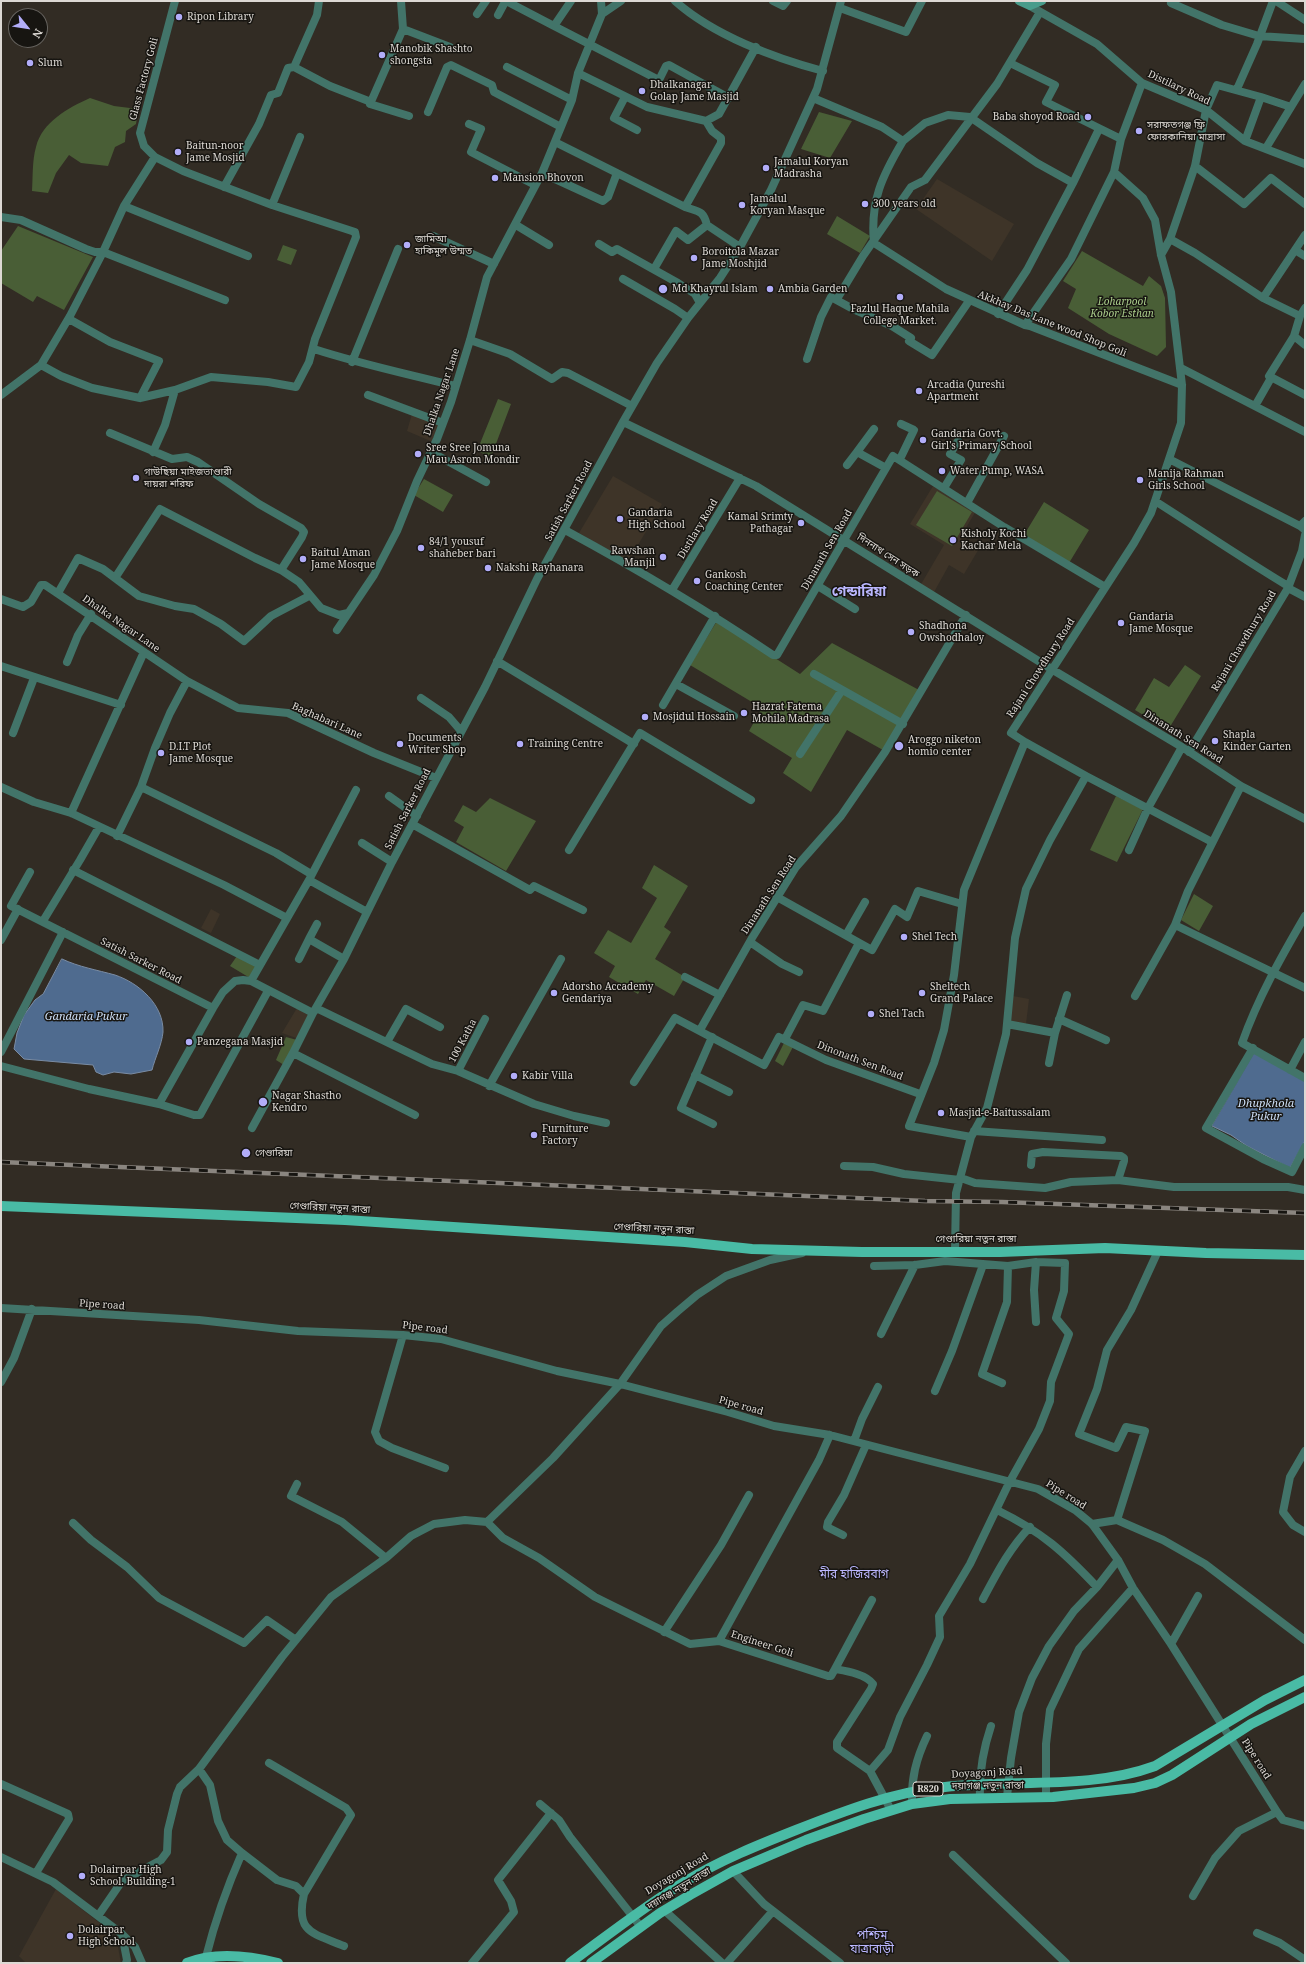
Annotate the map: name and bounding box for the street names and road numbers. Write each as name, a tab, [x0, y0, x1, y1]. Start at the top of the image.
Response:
street label: Glass Factory Goli	[127, 36, 161, 122]
street label: Distilary Road	[1146, 68, 1212, 108]
street label: Akkhay Das Lane wood Shop Goli	[976, 289, 1128, 359]
street label: Dhalka Nagar Lane	[421, 347, 463, 437]
street label: Satish Sarker Road	[543, 459, 595, 543]
street label: Distilary Road	[675, 497, 721, 561]
street label: Dinanath Sen Road	[799, 508, 855, 592]
street label: দিননাথ সেন সড়ক	[855, 531, 921, 581]
street label: Rajani Chawdhury Road	[1209, 588, 1279, 694]
street label: Dhalka Nagar Lane	[80, 593, 162, 655]
street label: Rajani Chowdhury Road	[1004, 616, 1078, 720]
street label: Baghabari Lane	[290, 700, 364, 742]
street label: Dinanath Sen Road	[1141, 708, 1225, 766]
street label: Satish Sarker Road	[382, 766, 434, 852]
street label: Dinanath Sen Road	[739, 854, 799, 936]
street label: Satish Sarker Road	[98, 935, 184, 987]
street label: 100 Katha	[447, 1017, 479, 1065]
street label: Dinonath Sen Road	[815, 1039, 905, 1083]
street label: গেণ্ডারিয়া নতুন রাস্তা	[289, 1200, 371, 1216]
street label: গেণ্ডারিয়া নতুন রাস্তা	[613, 1221, 695, 1237]
street label: গেণ্ডারিয়া নতুন রাস্তা	[936, 1233, 1016, 1245]
street label: Pipe road	[79, 1297, 125, 1313]
street label: Pipe road	[402, 1319, 448, 1337]
street label: Pipe road	[717, 1394, 765, 1418]
street label: Pipe road	[1043, 1478, 1089, 1512]
street label: Engineer Goli	[729, 1628, 795, 1660]
street label: Pipe road	[1239, 1736, 1273, 1782]
street label: Doyagonj Road	[951, 1765, 1023, 1781]
street label: দয়াগঞ্জ নতুন রাস্তা	[952, 1779, 1024, 1793]
road number: R820	[913, 1782, 943, 1796]
street label: Doyagonj Road	[643, 1850, 711, 1898]
street label: দয়াগঞ্জ নতুন রাস্তা	[645, 1865, 713, 1913]

